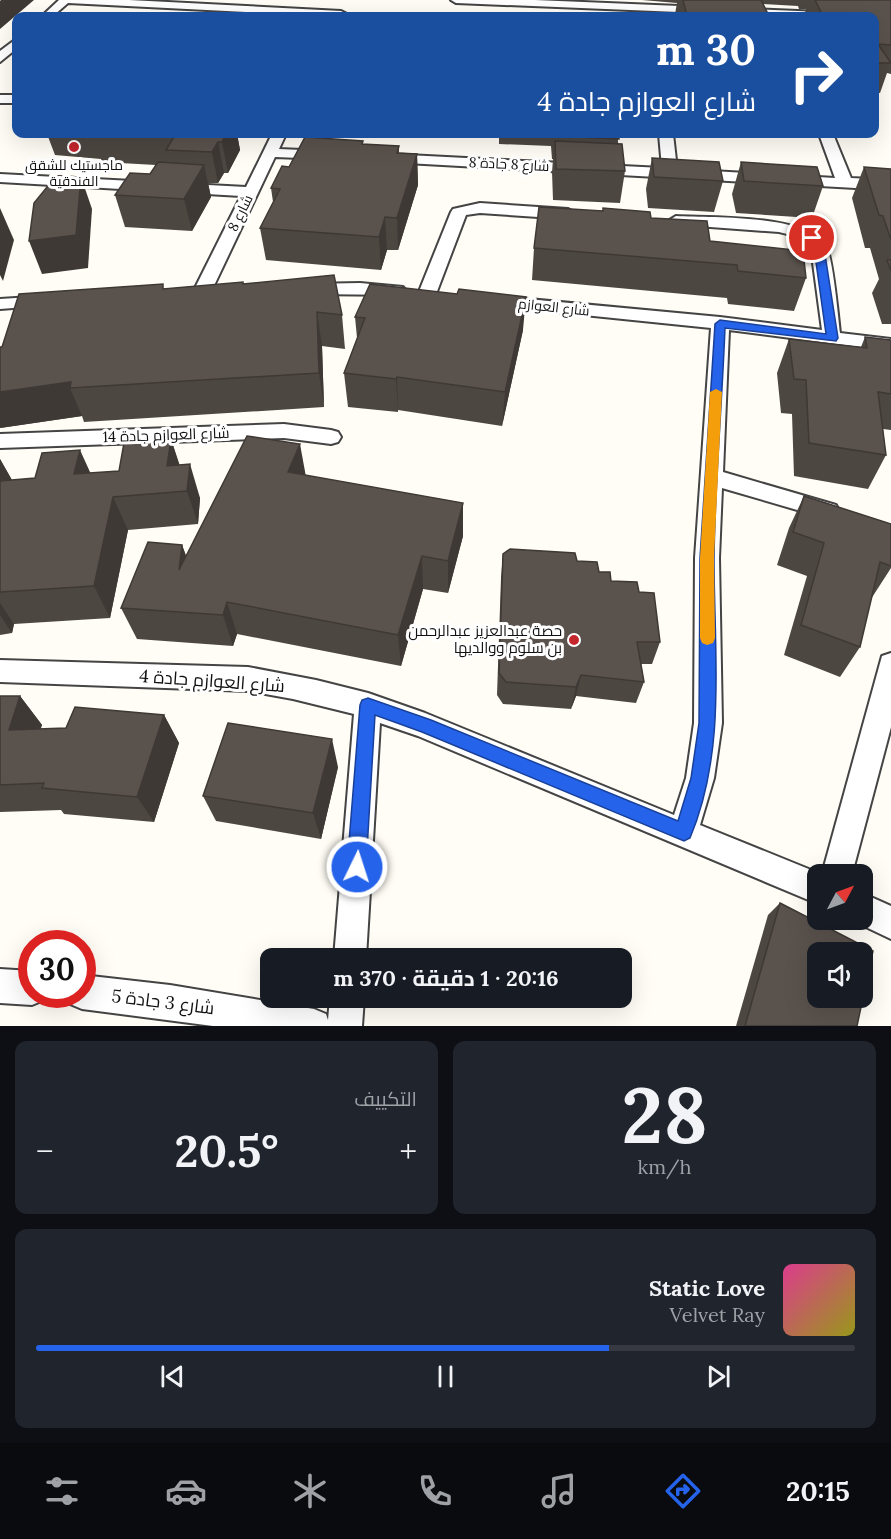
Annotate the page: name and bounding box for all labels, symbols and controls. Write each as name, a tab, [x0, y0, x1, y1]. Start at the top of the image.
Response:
text: 30 m	[656, 23, 756, 77]
icon: right	[777, 36, 855, 114]
text: شارع العوازم جادة 4	[537, 84, 756, 118]
marker: ماجستيك للشقق الفندقية	[67, 140, 81, 154]
street label: شارع 8 جادة 8	[468, 153, 550, 175]
place label: ماجستيك للشقق الفندقية	[25, 156, 123, 190]
street label: شارع 8	[223, 192, 257, 234]
pin	[786, 212, 837, 263]
icon: arrive	[795, 221, 828, 254]
street label: شارع العوازم	[517, 294, 591, 321]
street label: شارع العوازم جادة 14	[102, 423, 230, 448]
place label: حصة عبدالعزيز عبدالرحمن بن سلوم ووالديها	[408, 621, 562, 658]
marker: حصة عبدالعزيز عبدالرحمن بن سلوم ووالديها	[567, 633, 581, 647]
street label: شارع العوازم جادة 4	[138, 664, 286, 698]
position arrow	[325, 835, 389, 899]
north arrow	[807, 864, 873, 930]
map controls	[807, 864, 873, 1008]
speed limit sign: 30	[18, 930, 96, 1008]
button: sound	[807, 942, 873, 1008]
text: 20:16 · 1 دقيقة · 370 m	[333, 964, 559, 992]
street label: شارع 3 جادة 5	[110, 984, 216, 1020]
text: 28	[621, 1065, 708, 1164]
text: التكييف	[354, 1086, 417, 1111]
text: 20.5°	[175, 1122, 278, 1179]
text: −	[36, 1130, 54, 1172]
text: +	[399, 1130, 417, 1172]
text: km/h	[637, 1154, 692, 1179]
text: Static Love	[649, 1274, 765, 1302]
text: Velvet Ray	[670, 1302, 765, 1327]
icon: previous	[156, 1360, 189, 1393]
icon: pause	[429, 1360, 462, 1393]
icon: next	[702, 1360, 735, 1393]
icon: filters	[41, 1470, 83, 1512]
icon: car	[165, 1470, 207, 1512]
icon: climate	[289, 1470, 331, 1512]
icon: phone	[414, 1470, 456, 1512]
icon: music	[538, 1470, 580, 1512]
icon: directions	[662, 1470, 704, 1512]
text: 20:15	[786, 1474, 850, 1508]

